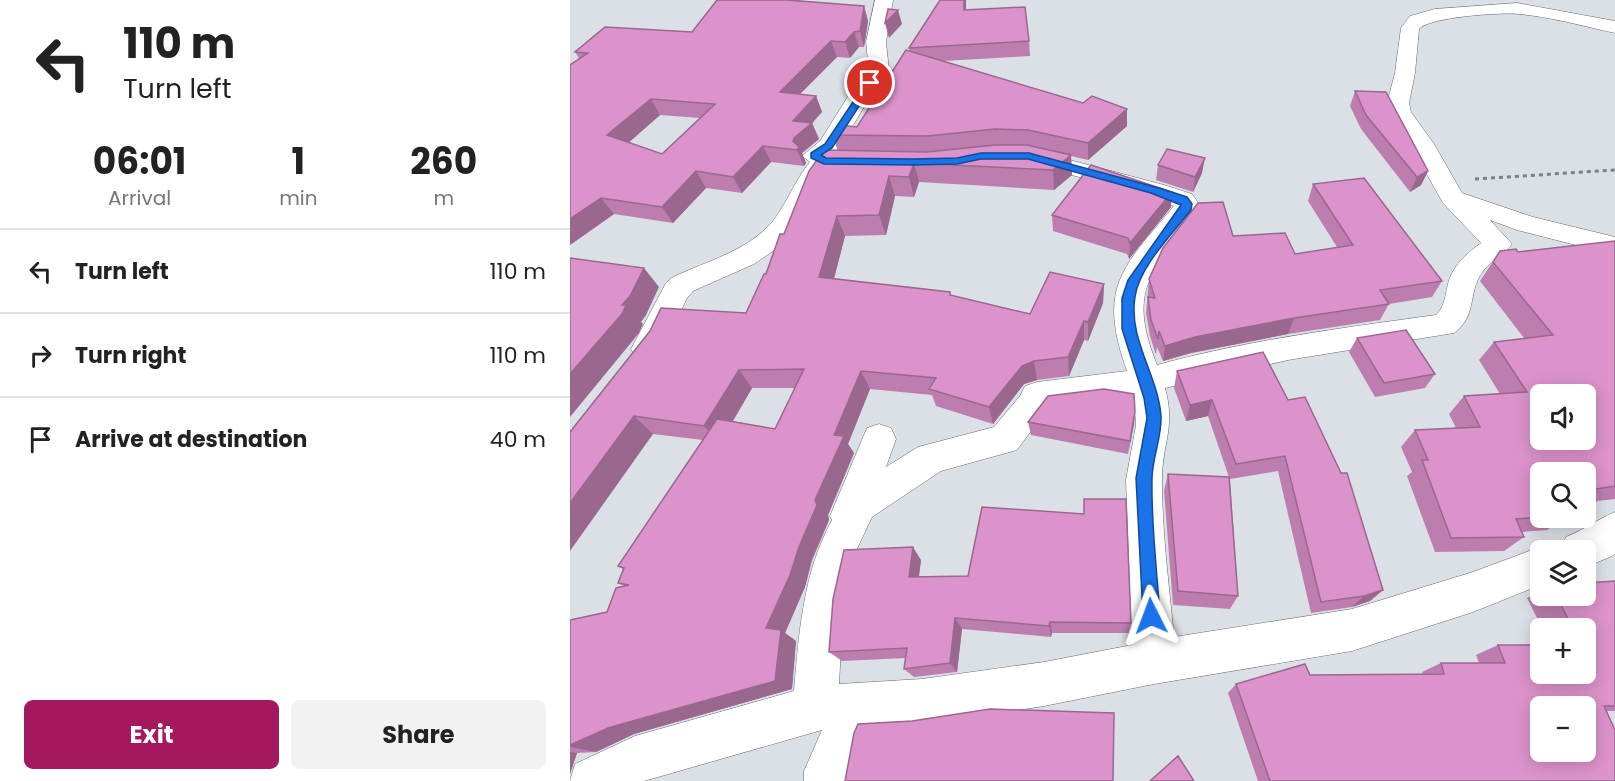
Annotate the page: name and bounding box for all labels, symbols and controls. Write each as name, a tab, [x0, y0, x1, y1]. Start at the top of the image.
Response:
text: 110 m	[123, 14, 235, 73]
icon: left	[24, 24, 102, 102]
pin	[844, 57, 895, 108]
icon: arrive	[853, 66, 886, 99]
text: Turn left	[123, 70, 232, 107]
text: 06:01	[93, 136, 186, 187]
text: 1	[292, 136, 305, 187]
text: 260	[410, 136, 477, 187]
text: Arrival	[108, 184, 171, 212]
text: min	[279, 184, 318, 212]
text: m	[433, 184, 454, 212]
icon: left	[24, 255, 57, 288]
text: Turn left	[75, 256, 169, 287]
text: 110 m	[490, 256, 546, 287]
icon: right	[24, 339, 57, 372]
text: Turn right	[75, 340, 186, 371]
text: 110 m	[490, 340, 546, 371]
map controls	[1530, 384, 1596, 762]
button: sound	[1530, 384, 1596, 450]
icon: arrive	[24, 423, 57, 456]
text: Arrive at destination	[75, 424, 307, 455]
text: 40 m	[490, 424, 546, 455]
button: search	[1530, 462, 1596, 528]
button: layers	[1530, 540, 1596, 606]
position arrow	[1119, 584, 1183, 648]
button: +	[1530, 618, 1596, 684]
button: −	[1530, 696, 1596, 762]
button: Exit	[24, 700, 279, 769]
button: Share	[291, 700, 546, 769]

